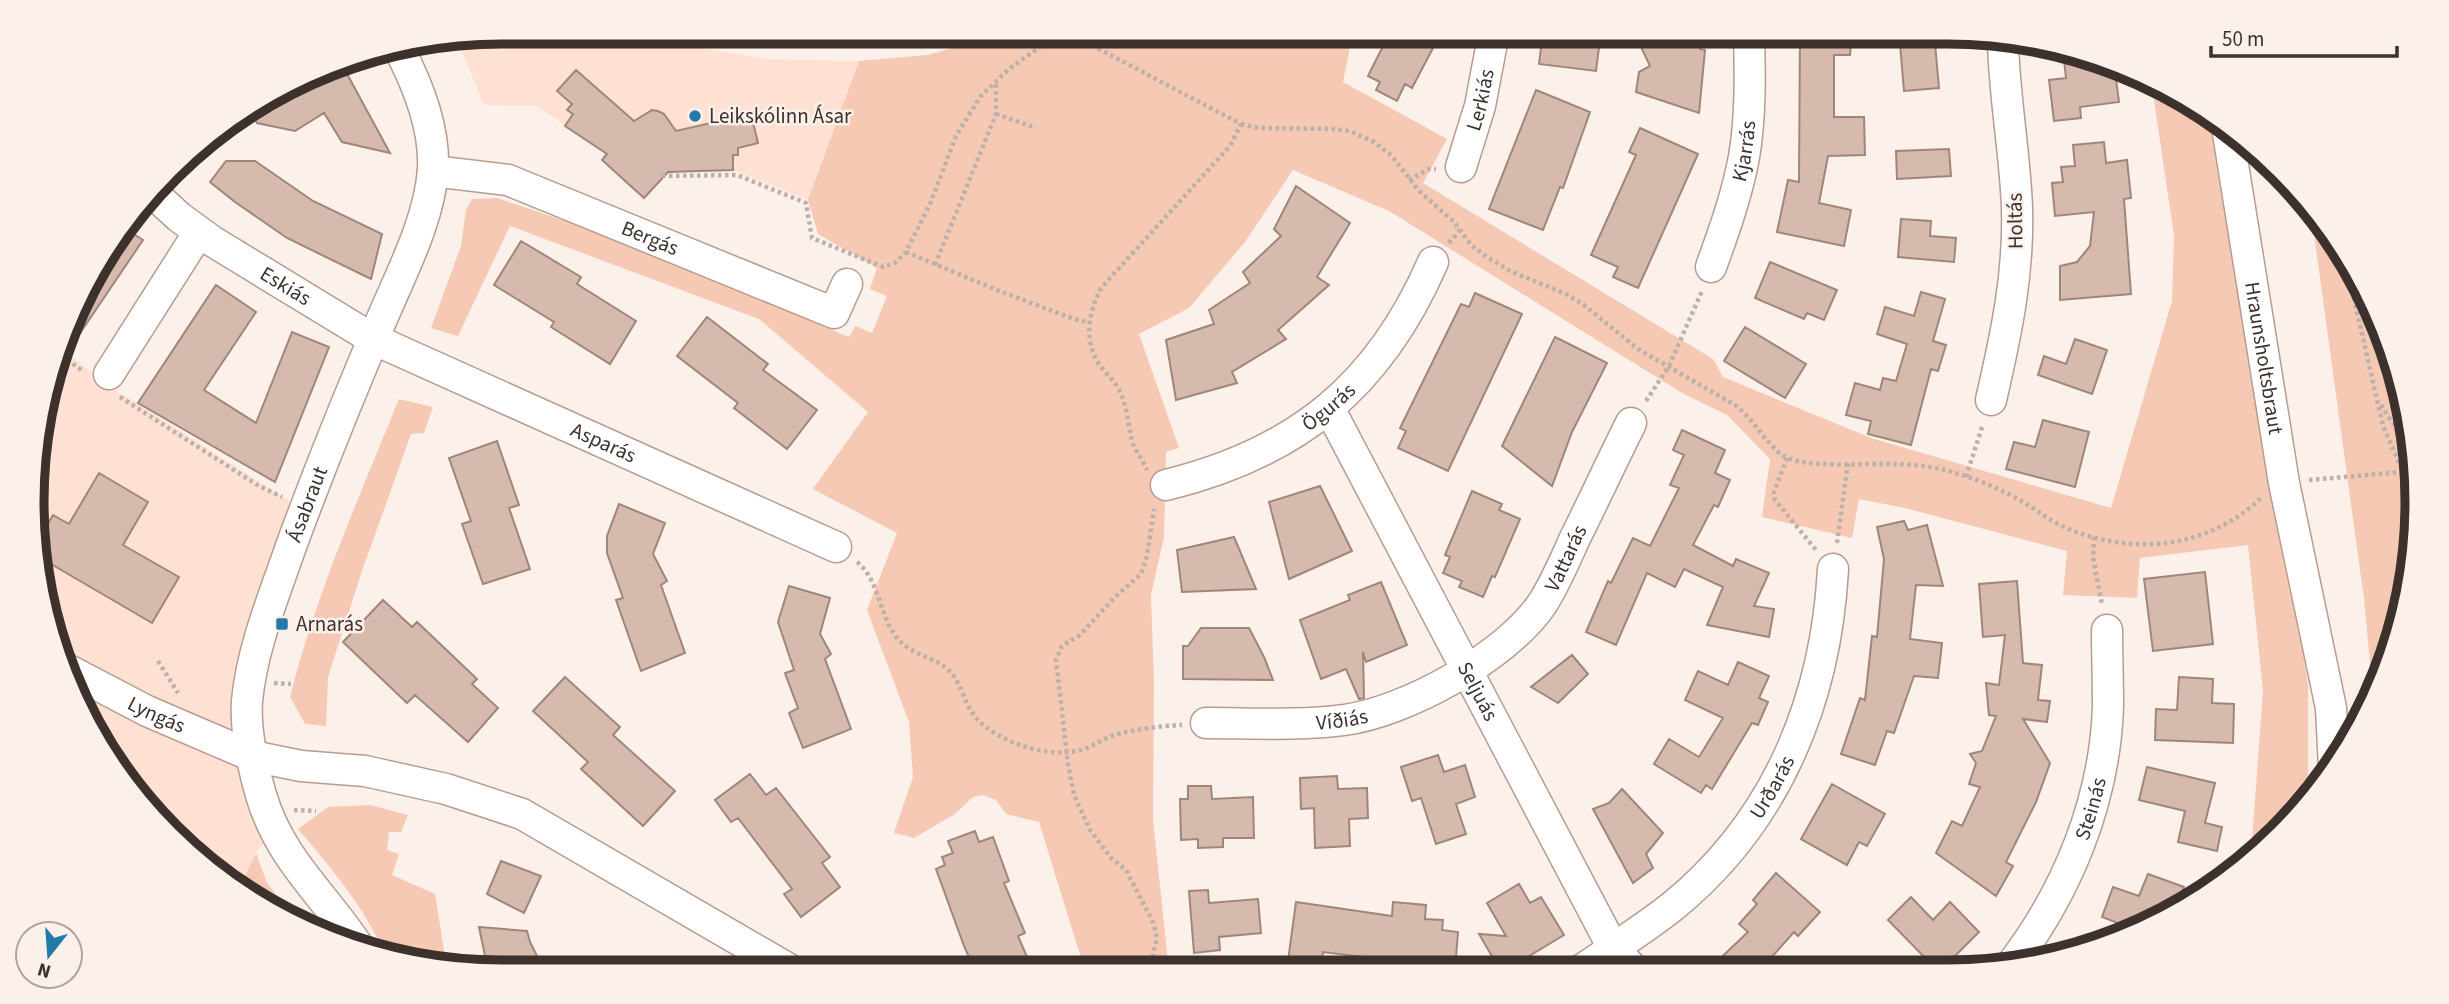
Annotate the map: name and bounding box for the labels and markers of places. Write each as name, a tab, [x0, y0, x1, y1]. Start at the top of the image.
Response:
place label: Leikskólinn Ásar	[709, 101, 852, 131]
marker: Leikskólinn Ásar	[687, 108, 703, 124]
place label: Arnarás	[296, 609, 363, 639]
marker: Arnarás	[274, 616, 290, 632]

